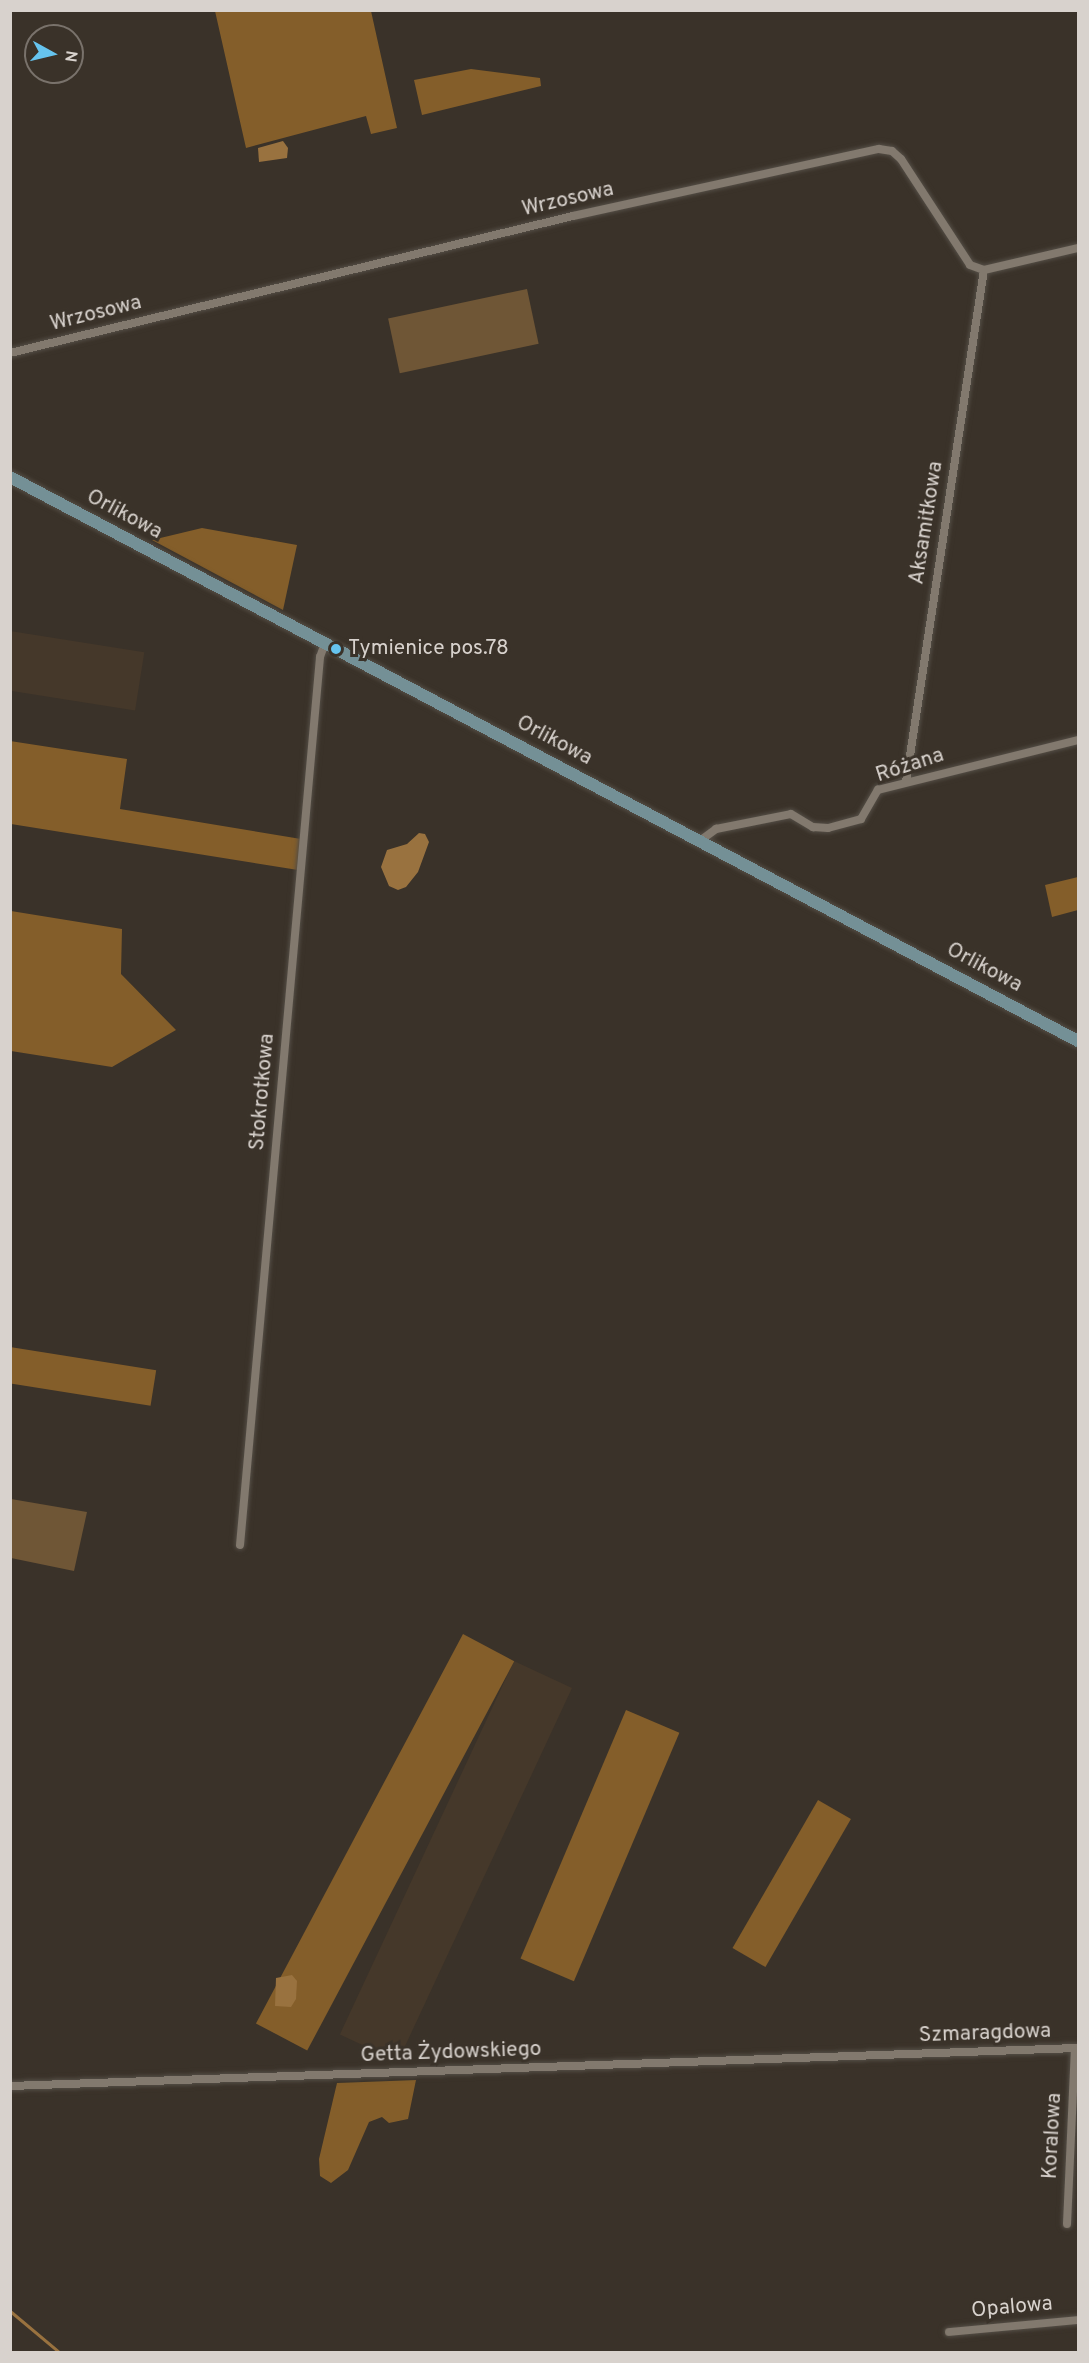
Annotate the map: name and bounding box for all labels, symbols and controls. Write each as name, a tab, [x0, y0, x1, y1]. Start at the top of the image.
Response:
north arrow	[24, 24, 84, 84]
text: N	[59, 49, 81, 63]
street label: Wrzosowa	[520, 177, 616, 223]
street label: Wrzosowa	[48, 290, 144, 338]
street label: Aksamitkowa	[905, 460, 949, 586]
street label: Orlikowa	[82, 485, 166, 545]
place label: Tymienice pos.78	[348, 636, 509, 662]
marker: Tymienice pos.78	[329, 642, 343, 656]
street label: Orlikowa	[512, 711, 596, 771]
street label: Różana	[873, 743, 947, 789]
street label: Orlikowa	[942, 938, 1026, 998]
street label: Stokrotkowa	[245, 1032, 281, 1152]
street label: Szmaragdowa	[918, 2019, 1052, 2049]
street label: Getta Żydowskiego	[360, 2037, 542, 2069]
street label: Koralowa	[1038, 2092, 1068, 2180]
street label: Opalowa	[970, 2292, 1054, 2324]

